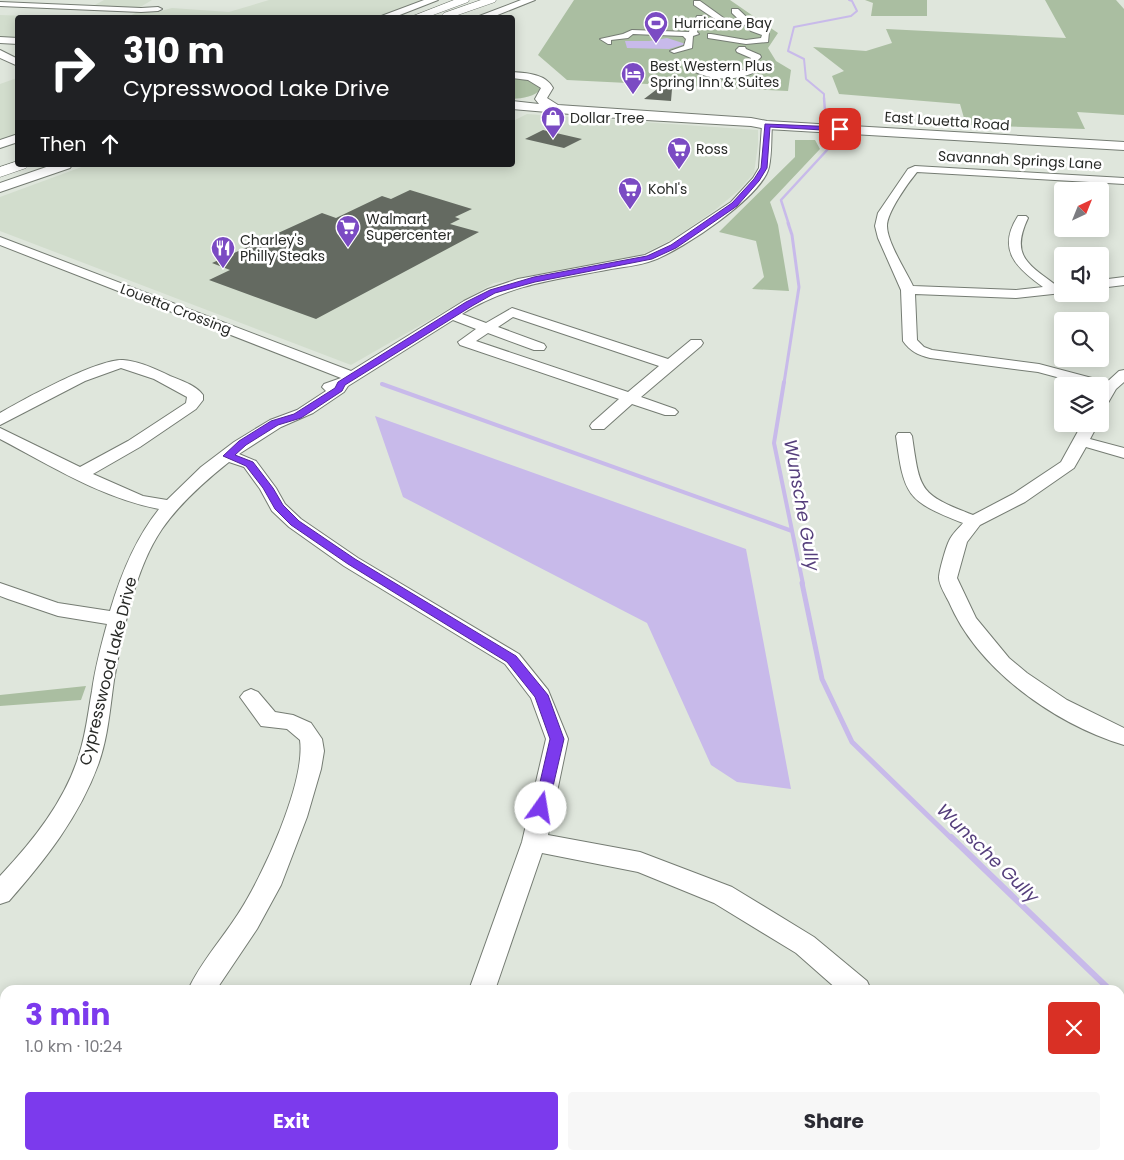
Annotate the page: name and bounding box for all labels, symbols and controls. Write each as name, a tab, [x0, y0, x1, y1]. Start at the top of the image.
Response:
sports icon: Hurricane Bay	[643, 10, 669, 44]
place label: Hurricane Bay	[674, 13, 772, 33]
text: 310 m	[123, 26, 225, 75]
icon: right	[40, 35, 105, 100]
place label: Best Western Plus Spring Inn & Suites	[650, 56, 779, 92]
hotel icon: Best Western Plus Spring Inn & Suites	[620, 61, 646, 95]
text: Cypresswood Lake Drive	[123, 73, 389, 104]
shop icon: Dollar Tree	[540, 105, 566, 139]
street label: East Louetta Road	[884, 107, 1010, 135]
place label: Dollar Tree	[570, 108, 645, 128]
pin	[819, 108, 861, 150]
icon: arrive	[826, 115, 854, 143]
icon: ahead	[96, 130, 124, 158]
text: Then	[40, 131, 86, 158]
supermarket icon: Ross	[666, 136, 692, 170]
place label: Ross	[696, 139, 728, 159]
street label: Savannah Springs Lane	[938, 146, 1103, 174]
supermarket icon: Kohl's	[617, 176, 643, 210]
place label: Kohl's	[648, 179, 687, 199]
north arrow	[1054, 182, 1109, 238]
map controls	[1054, 182, 1109, 432]
place label: Walmart Supercenter	[366, 209, 452, 245]
supermarket icon: Walmart Supercenter	[335, 214, 361, 248]
place label: Charley's Philly Steaks	[240, 230, 325, 266]
restaurant icon: Charley's Philly Steaks	[210, 235, 236, 269]
button: sound	[1054, 247, 1109, 302]
street label: Louetta Crossing	[118, 279, 234, 339]
button: search	[1054, 312, 1109, 367]
button: layers	[1054, 377, 1109, 432]
water label: Wunsche Gully	[778, 437, 826, 574]
street label: Cypresswood Lake Drive	[73, 574, 143, 768]
position arrow	[514, 781, 566, 833]
water label: Wunsche Gully	[931, 798, 1045, 909]
text: 3 min	[25, 993, 110, 1036]
button: close	[1048, 1002, 1100, 1054]
text: 1.0 km · 10:24	[25, 1035, 122, 1058]
button: Exit	[25, 1092, 558, 1150]
button: Share	[568, 1092, 1100, 1150]

